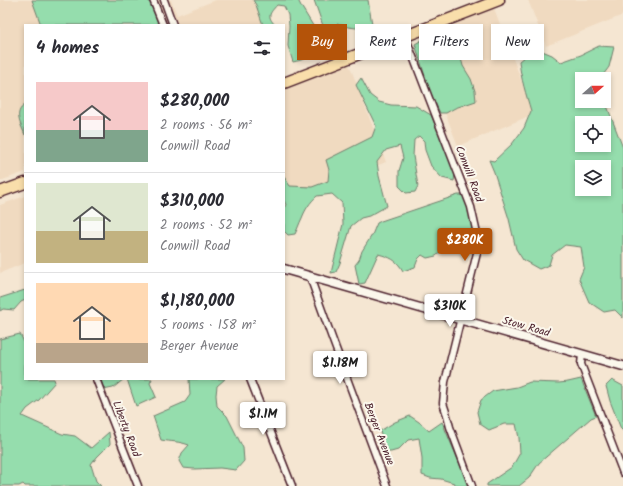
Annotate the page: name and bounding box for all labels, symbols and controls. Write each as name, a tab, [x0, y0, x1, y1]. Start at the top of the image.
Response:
chip: Buy	[297, 24, 347, 60]
chip: Rent	[355, 24, 411, 60]
chip: Filters	[419, 24, 483, 60]
chip: New	[491, 24, 544, 60]
text: 4 homes	[36, 35, 99, 62]
icon: filters	[251, 37, 273, 59]
north arrow	[575, 72, 611, 108]
map controls	[575, 72, 611, 196]
text: $280,000	[160, 88, 229, 115]
icon: home	[68, 98, 116, 146]
text: 2 rooms · 56 m²	[160, 115, 252, 136]
button: locate	[575, 116, 611, 152]
text: Conwill Road	[160, 136, 230, 157]
street label: Conwill Road	[450, 143, 488, 205]
button: layers	[575, 160, 611, 196]
text: $310,000	[160, 188, 224, 215]
icon: home	[68, 199, 116, 247]
text: 2 rooms · 52 m²	[160, 215, 252, 236]
pin: $280K	[437, 228, 493, 262]
text: $280K	[446, 230, 484, 251]
text: Conwill Road	[160, 236, 230, 257]
text: $1,180,000	[160, 288, 234, 315]
pin: $310K	[422, 294, 478, 328]
text: $310K	[433, 296, 467, 317]
icon: home	[68, 299, 116, 347]
street label: Stow Road	[500, 312, 552, 343]
text: 5 rooms · 158 m²	[160, 315, 256, 336]
text: Berger Avenue	[160, 336, 238, 357]
pin: $1.18M	[307, 351, 373, 385]
text: $1.18M	[322, 353, 358, 374]
street label: Liberty Road	[107, 398, 145, 460]
street label: Berger Avenue	[359, 400, 399, 468]
pin: $1.1M	[235, 402, 291, 436]
text: $1.1M	[249, 404, 277, 425]

